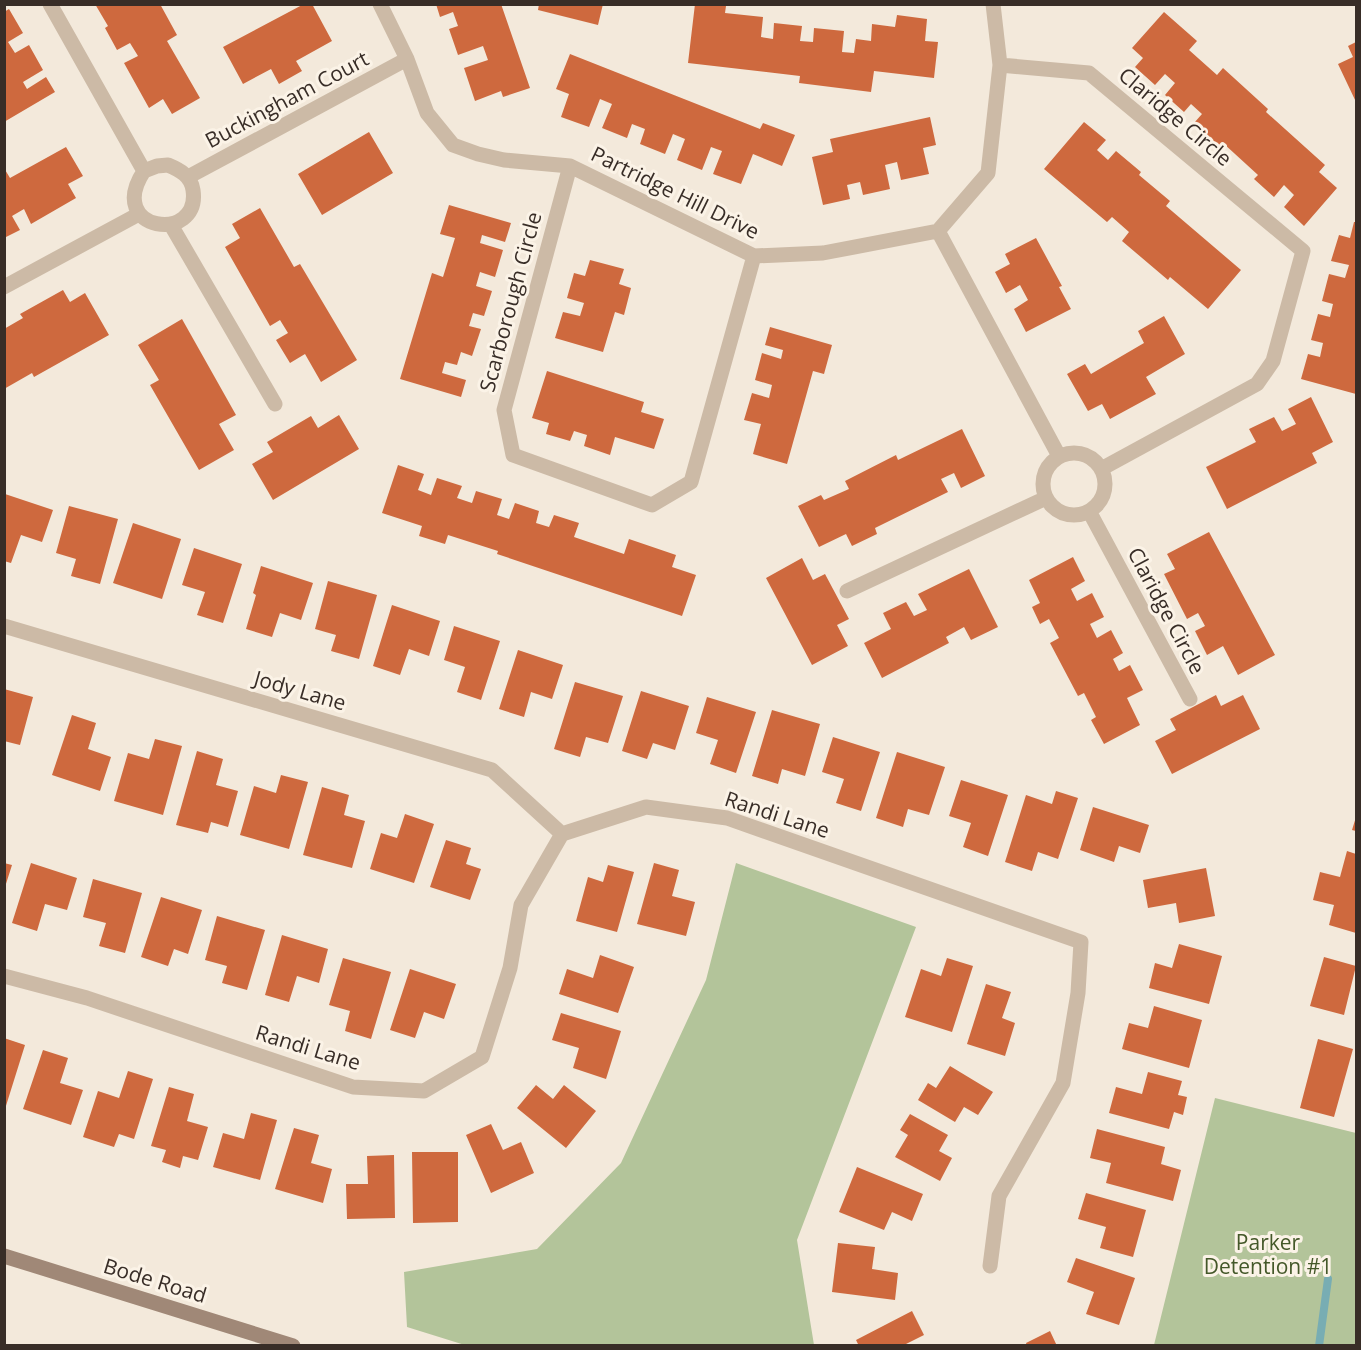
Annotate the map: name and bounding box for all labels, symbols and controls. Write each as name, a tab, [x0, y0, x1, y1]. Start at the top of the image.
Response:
street label: Buckingham Court	[200, 44, 373, 154]
street label: Claridge Circle	[1113, 61, 1238, 172]
street label: Partridge Hill Drive	[587, 139, 764, 245]
street label: Scarborough Circle	[473, 209, 548, 395]
street label: Claridge Circle	[1122, 542, 1212, 679]
street label: Jody Lane	[249, 663, 350, 717]
street label: Randi Lane	[721, 784, 833, 844]
street label: Randi Lane	[252, 1018, 364, 1076]
park label: Parker Detention #1	[1204, 1228, 1332, 1280]
street label: Bode Road	[100, 1251, 210, 1309]

